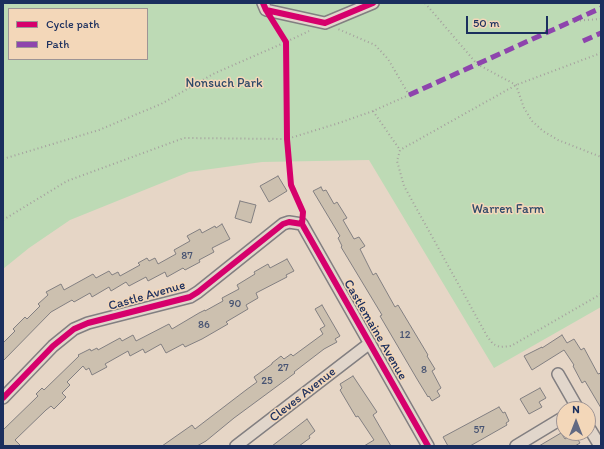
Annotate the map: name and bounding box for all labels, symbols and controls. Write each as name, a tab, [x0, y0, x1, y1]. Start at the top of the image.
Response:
legend	[8, 8, 148, 60]
scale bar	[468, 8, 550, 34]
text: 50 m	[473, 16, 499, 30]
text: Cycle path	[46, 17, 100, 31]
text: Path	[46, 37, 69, 51]
park label: Nonsuch Park	[185, 76, 263, 92]
park label: Warren Farm	[472, 202, 544, 218]
house number: 87	[181, 249, 193, 263]
street label: Castlemaine Avenue	[340, 277, 410, 383]
street label: Castle Avenue	[107, 278, 187, 314]
house number: 90	[229, 297, 241, 311]
house number: 86	[198, 318, 210, 332]
house number: 12	[400, 328, 410, 342]
house number: 27	[277, 361, 289, 375]
house number: 8	[421, 363, 427, 377]
street label: Cleves Avenue	[267, 364, 339, 426]
house number: 25	[261, 374, 273, 388]
north arrow	[556, 401, 596, 441]
text: N	[572, 403, 580, 416]
house number: 57	[473, 423, 485, 437]

